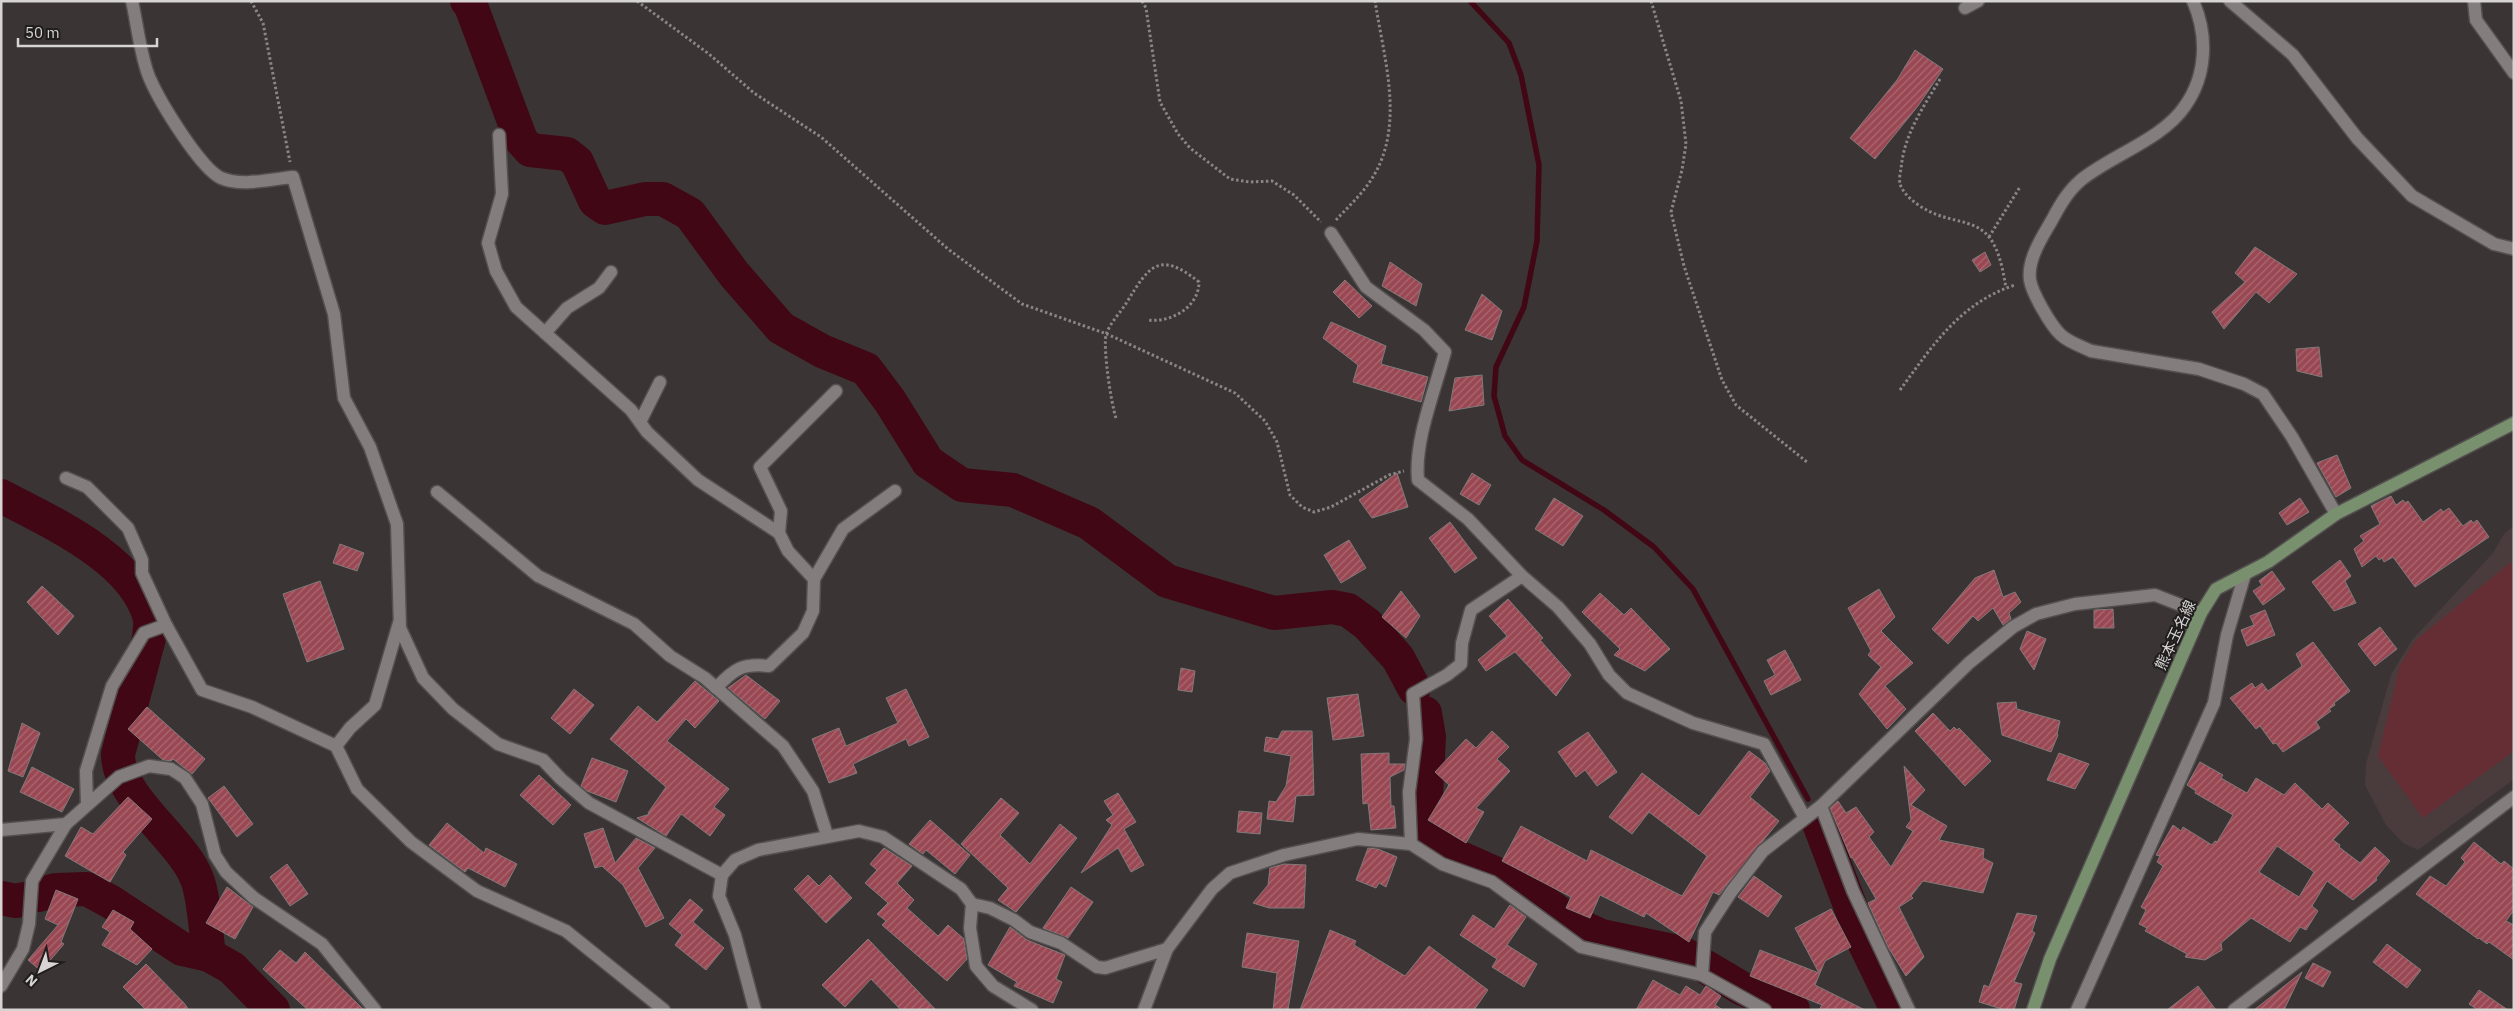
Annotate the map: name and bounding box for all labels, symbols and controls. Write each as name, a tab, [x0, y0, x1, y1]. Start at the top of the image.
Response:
scale bar	[18, 15, 156, 47]
text: 50 m	[25, 23, 60, 42]
street label: 熊本玉名線	[2151, 597, 2199, 673]
north arrow	[15, 946, 65, 996]
text: N	[22, 971, 41, 991]

